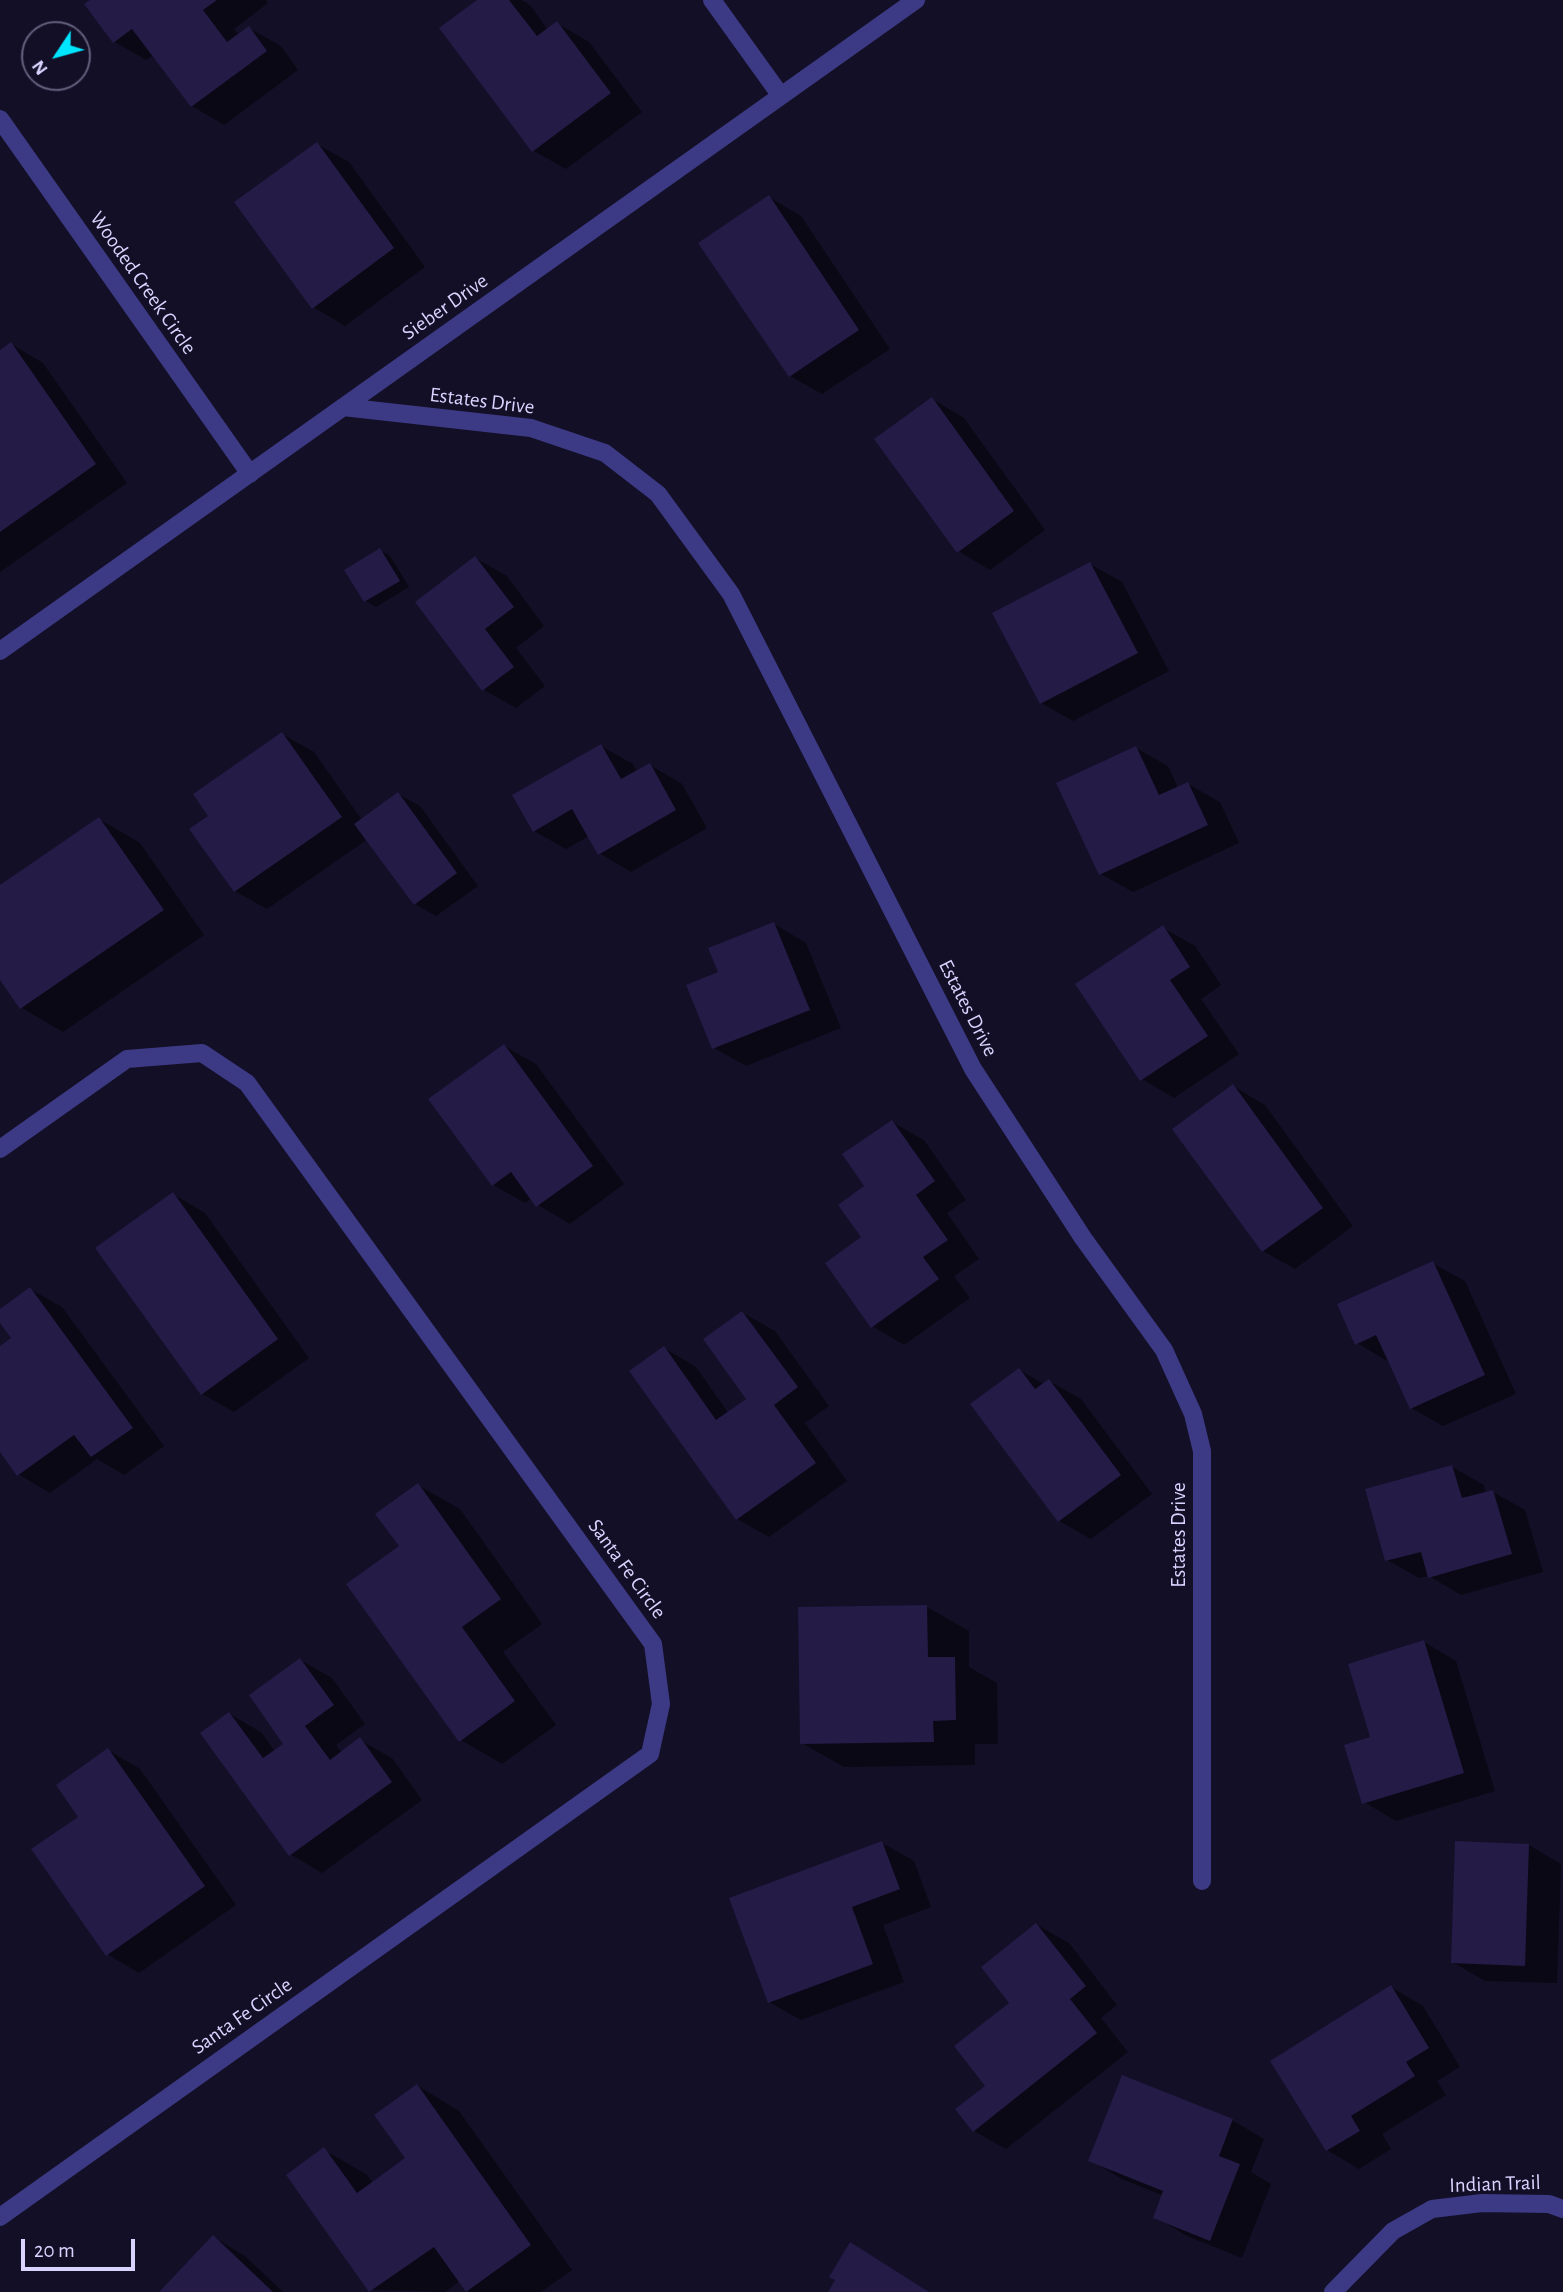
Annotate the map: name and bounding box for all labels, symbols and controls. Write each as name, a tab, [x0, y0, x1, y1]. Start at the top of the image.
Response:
north arrow	[21, 21, 91, 91]
text: N	[29, 57, 52, 78]
street label: Wooded Creek Circle	[84, 207, 202, 359]
street label: Sieber Drive	[397, 268, 493, 346]
street label: Estates Drive	[428, 382, 536, 420]
street label: Estates Drive	[933, 955, 1003, 1061]
street label: Estates Drive	[1166, 1482, 1192, 1588]
street label: Santa Fe Circle	[582, 1514, 672, 1624]
street label: Santa Fe Circle	[187, 1972, 297, 2060]
street label: Indian Trail	[1449, 2170, 1541, 2198]
scale bar	[24, 2226, 138, 2270]
text: 20 m	[34, 2240, 75, 2261]

